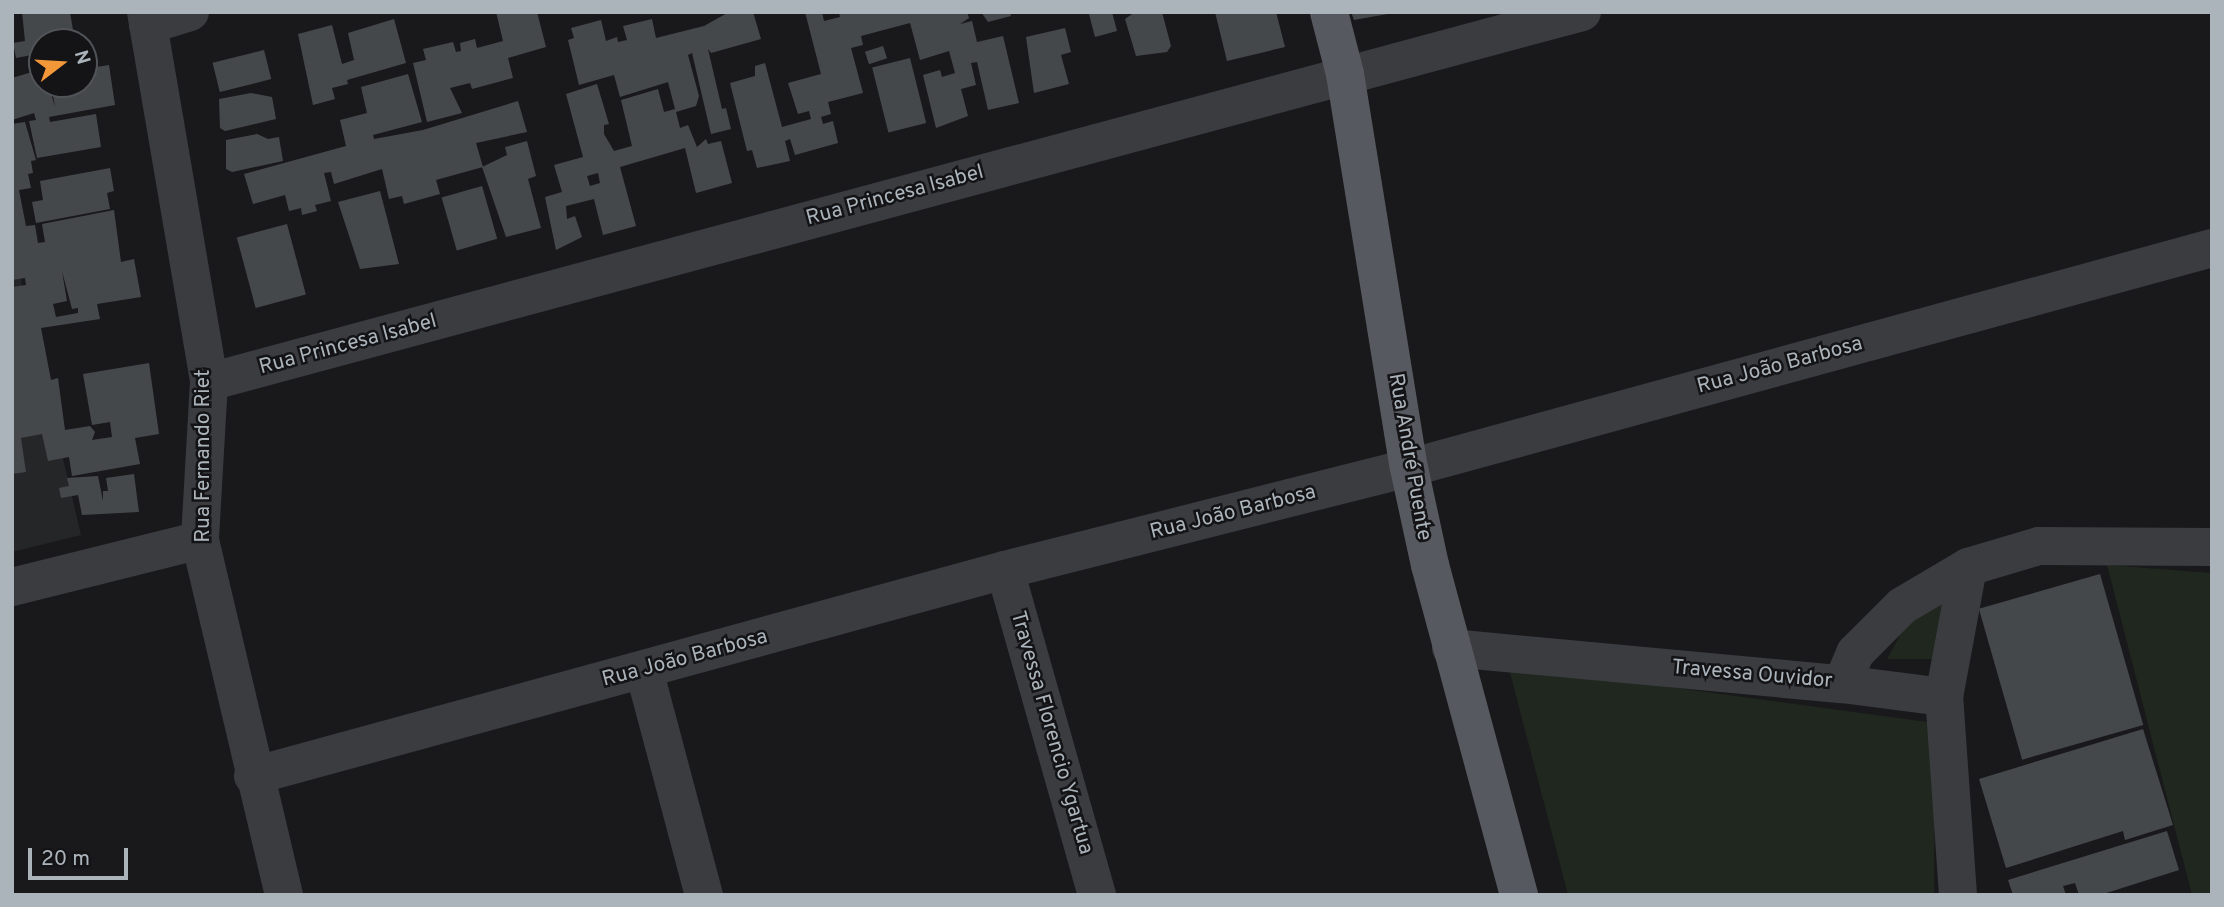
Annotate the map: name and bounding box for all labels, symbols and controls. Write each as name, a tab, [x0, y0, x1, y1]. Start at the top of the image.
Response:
north arrow	[28, 28, 98, 98]
text: N	[68, 47, 95, 67]
street label: Rua Princesa Isabel	[803, 160, 987, 232]
street label: Rua Princesa Isabel	[256, 309, 440, 381]
street label: Rua João Barbosa	[1695, 332, 1865, 400]
street label: Rua Fernando Riet	[191, 369, 217, 543]
street label: Rua André Puente	[1382, 371, 1436, 543]
street label: Rua João Barbosa	[1147, 480, 1319, 546]
street label: Travessa Florencio Ygartua	[1004, 608, 1098, 858]
street label: Rua João Barbosa	[600, 625, 770, 693]
street label: Travessa Ouvidor	[1671, 655, 1833, 695]
scale bar	[32, 834, 131, 878]
text: 20 m	[41, 846, 90, 873]

